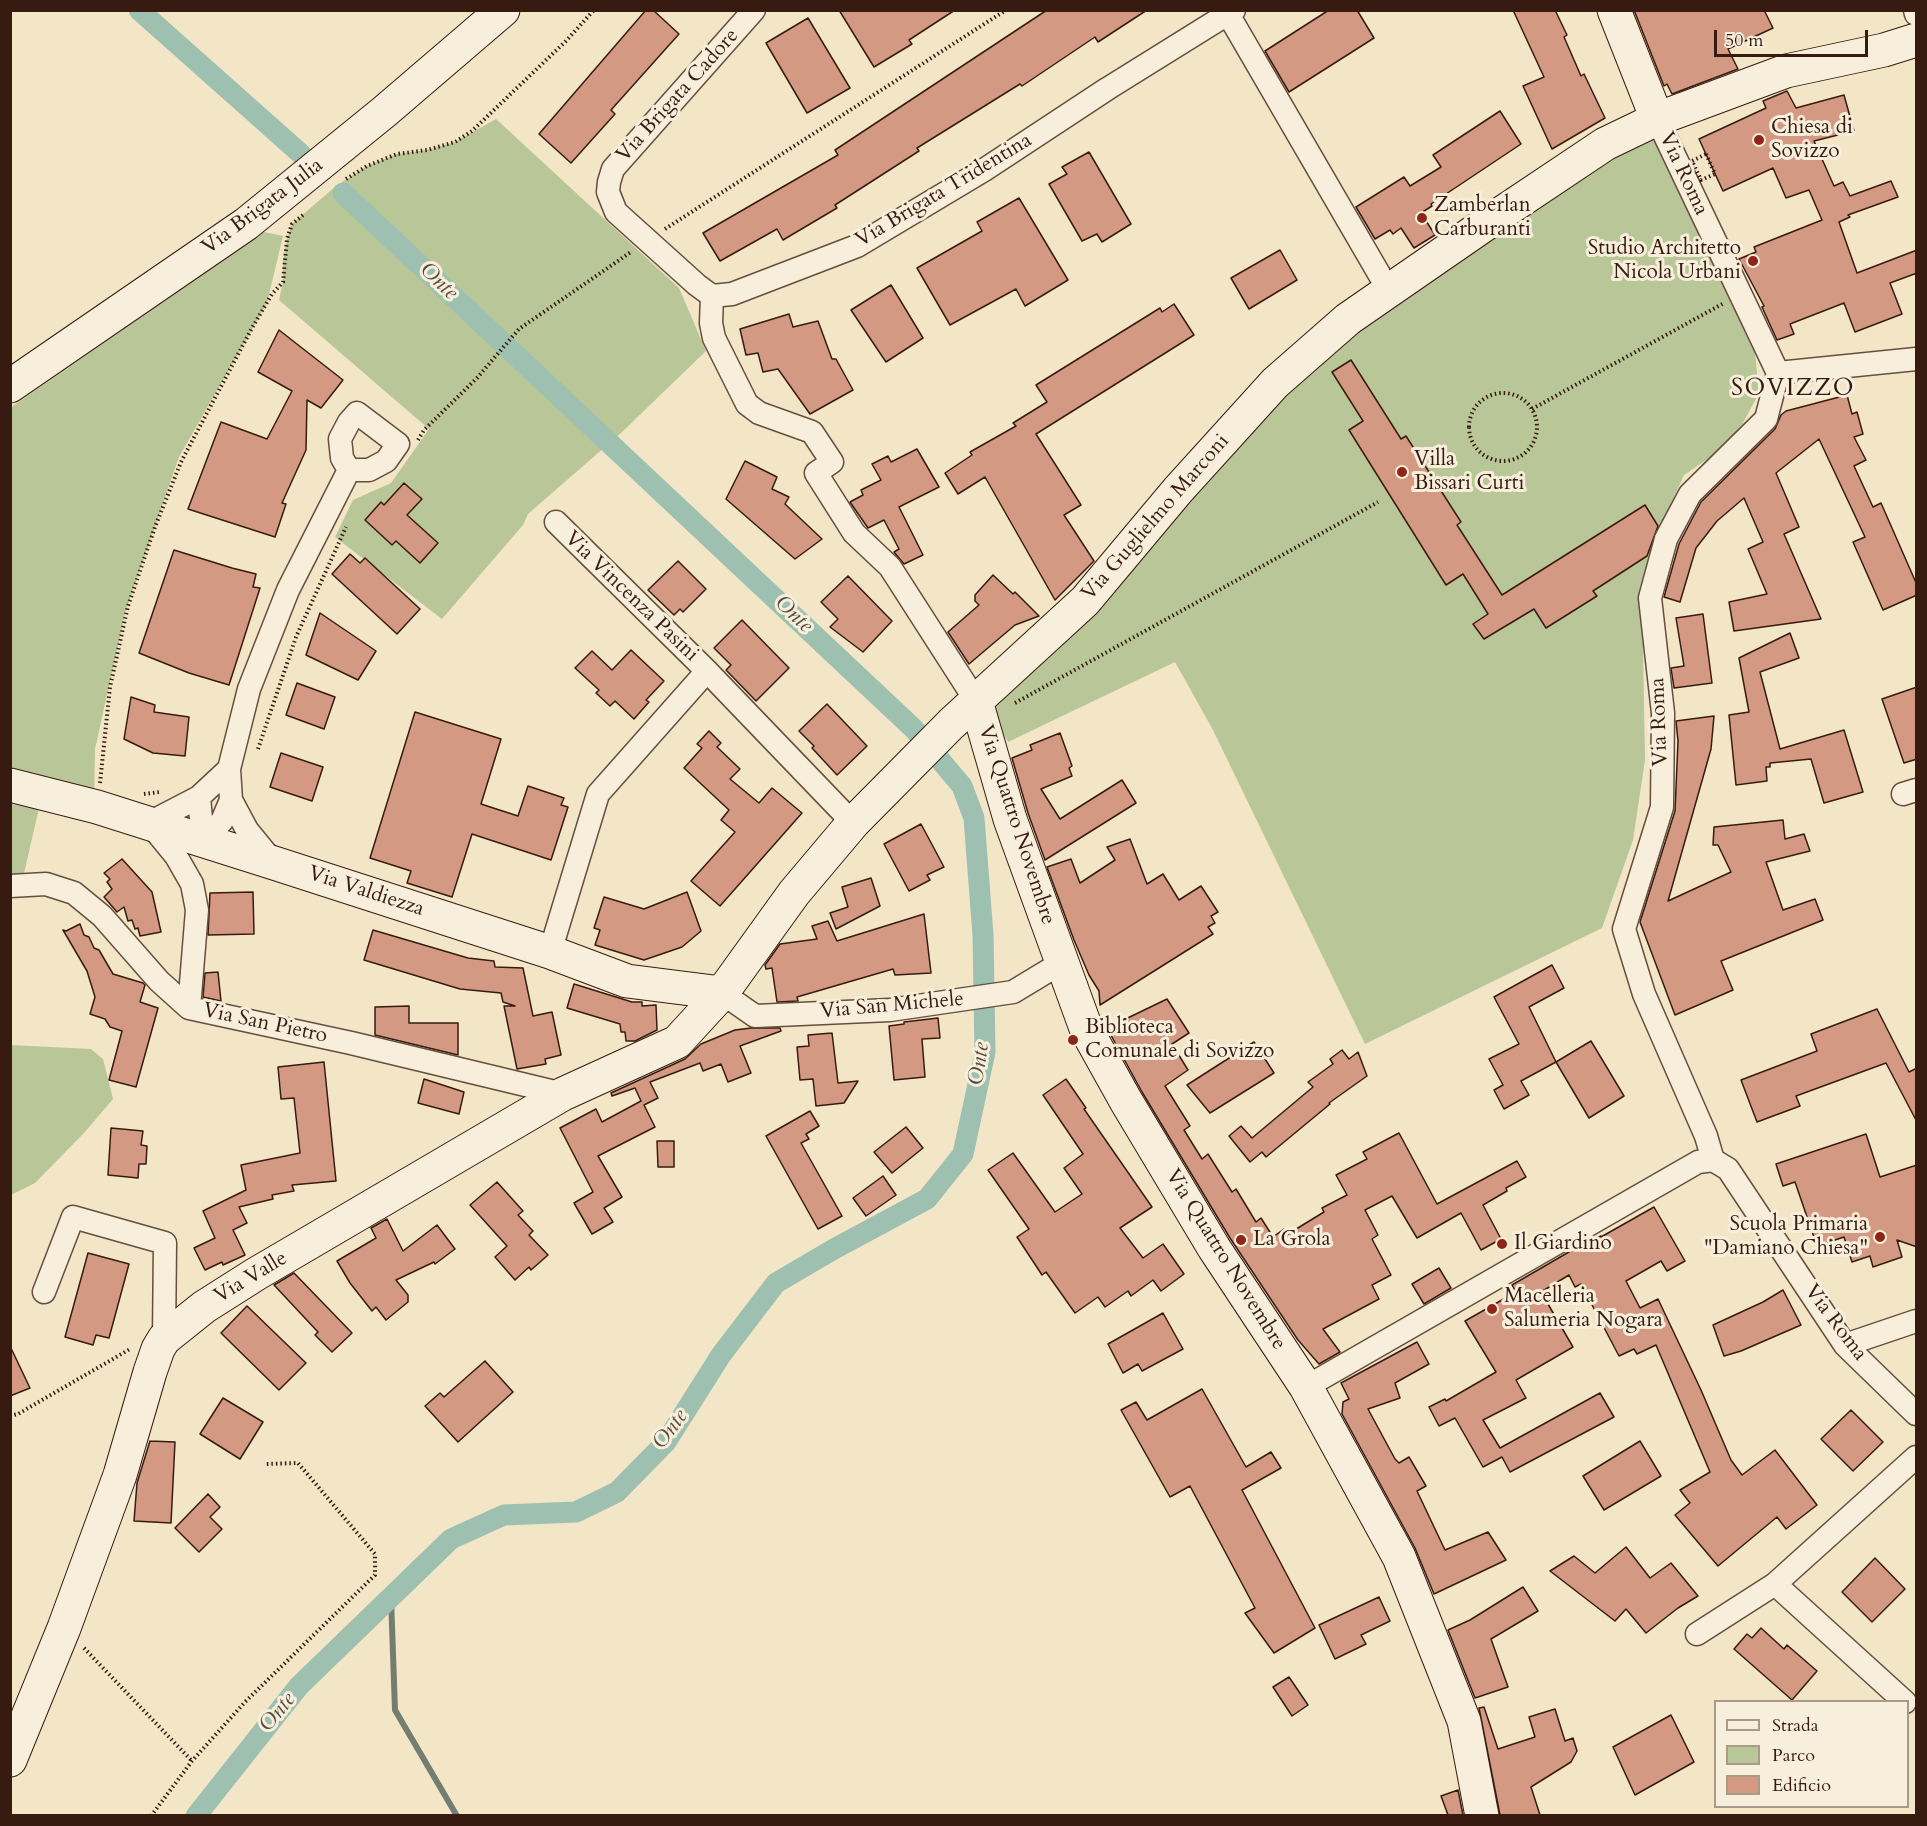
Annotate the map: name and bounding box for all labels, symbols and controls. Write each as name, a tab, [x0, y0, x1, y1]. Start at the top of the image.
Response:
scale bar	[1717, 18, 1872, 56]
street label: Via Brigata Cadore	[611, 24, 745, 168]
text: 50 m	[1725, 28, 1764, 53]
place label: Chiesa di Sovizzo	[1771, 115, 1853, 165]
street label: Via Brigata Tridentina	[851, 128, 1037, 254]
street label: Via Roma	[1653, 128, 1713, 220]
marker: Chiesa di Sovizzo	[1752, 133, 1766, 147]
street label: Via Brigata Julia	[197, 153, 329, 261]
place label: Zamberlan Carburanti	[1434, 193, 1531, 243]
marker: Zamberlan Carburanti	[1415, 211, 1429, 225]
place label: Studio Architetto Nicola Urbani	[1588, 236, 1741, 286]
marker: Studio Architetto Nicola Urbani	[1746, 254, 1760, 268]
water label: Onte	[413, 258, 463, 306]
district label: SOVIZZO	[1731, 375, 1855, 403]
street label: Via Guglielmo Marconi	[1077, 430, 1235, 606]
place label: Villa Bissari Curti	[1414, 447, 1524, 497]
marker: Villa Bissari Curti	[1395, 465, 1409, 479]
street label: Via Vincenza Pasini	[559, 527, 703, 667]
water label: Onte	[768, 591, 818, 639]
street label: Via Roma	[1646, 677, 1674, 767]
street label: Via Quattro Novembre	[972, 722, 1060, 928]
street label: Via Valdiezza	[305, 861, 427, 923]
street label: Via San Michele	[819, 987, 965, 1025]
street label: Via San Pietro	[200, 999, 330, 1049]
place label: Biblioteca Comunale di Sovizzo	[1085, 1015, 1274, 1065]
marker: Biblioteca Comunale di Sovizzo	[1066, 1033, 1080, 1047]
water label: Onte	[964, 1041, 996, 1087]
street label: Via Quattro Novembre	[1159, 1165, 1291, 1355]
place label: Scuola Primaria "Damiano Chiesa"	[1704, 1212, 1868, 1262]
place label: La Grola	[1253, 1227, 1330, 1253]
marker: Scuola Primaria "Damiano Chiesa"	[1873, 1230, 1887, 1244]
place label: Il Giardino	[1514, 1231, 1612, 1257]
marker: La Grola	[1234, 1233, 1248, 1247]
marker: Il Giardino	[1495, 1237, 1509, 1251]
street label: Via Valle	[210, 1246, 292, 1310]
street label: Via Roma	[1798, 1280, 1872, 1366]
place label: Macelleria Salumeria Nogara	[1504, 1284, 1663, 1334]
marker: Macelleria Salumeria Nogara	[1485, 1302, 1499, 1316]
water label: Onte	[648, 1405, 694, 1455]
water label: Onte	[254, 1688, 302, 1738]
legend	[1714, 1700, 1909, 1808]
text: Strada	[1772, 1713, 1818, 1738]
text: Parco	[1772, 1743, 1815, 1768]
text: Edificio	[1772, 1773, 1831, 1798]

